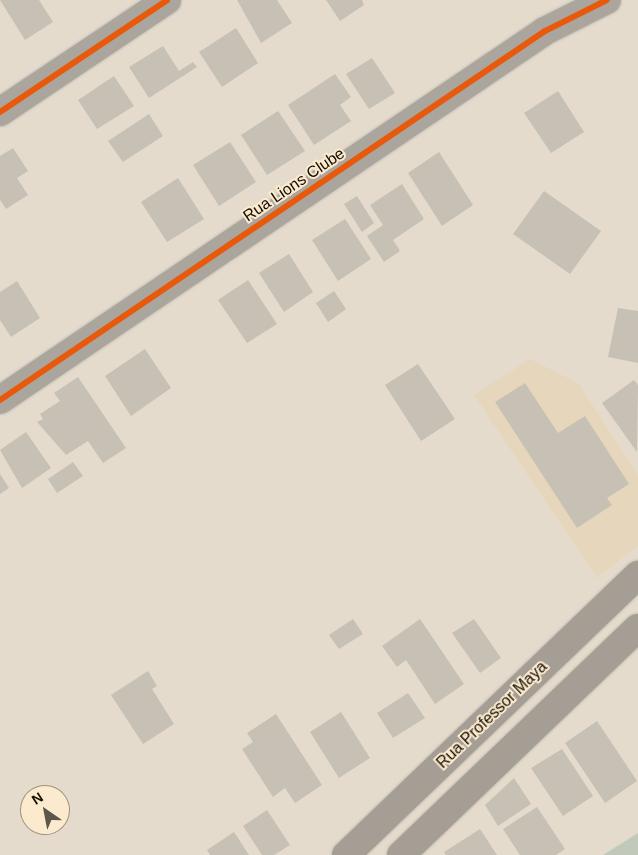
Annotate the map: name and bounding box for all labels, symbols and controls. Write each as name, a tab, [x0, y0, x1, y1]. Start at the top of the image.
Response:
street label: Rua Lions Clube	[240, 144, 348, 226]
street label: Rua Professor Maya	[433, 657, 551, 773]
north arrow	[20, 785, 70, 835]
text: N	[29, 789, 46, 808]

